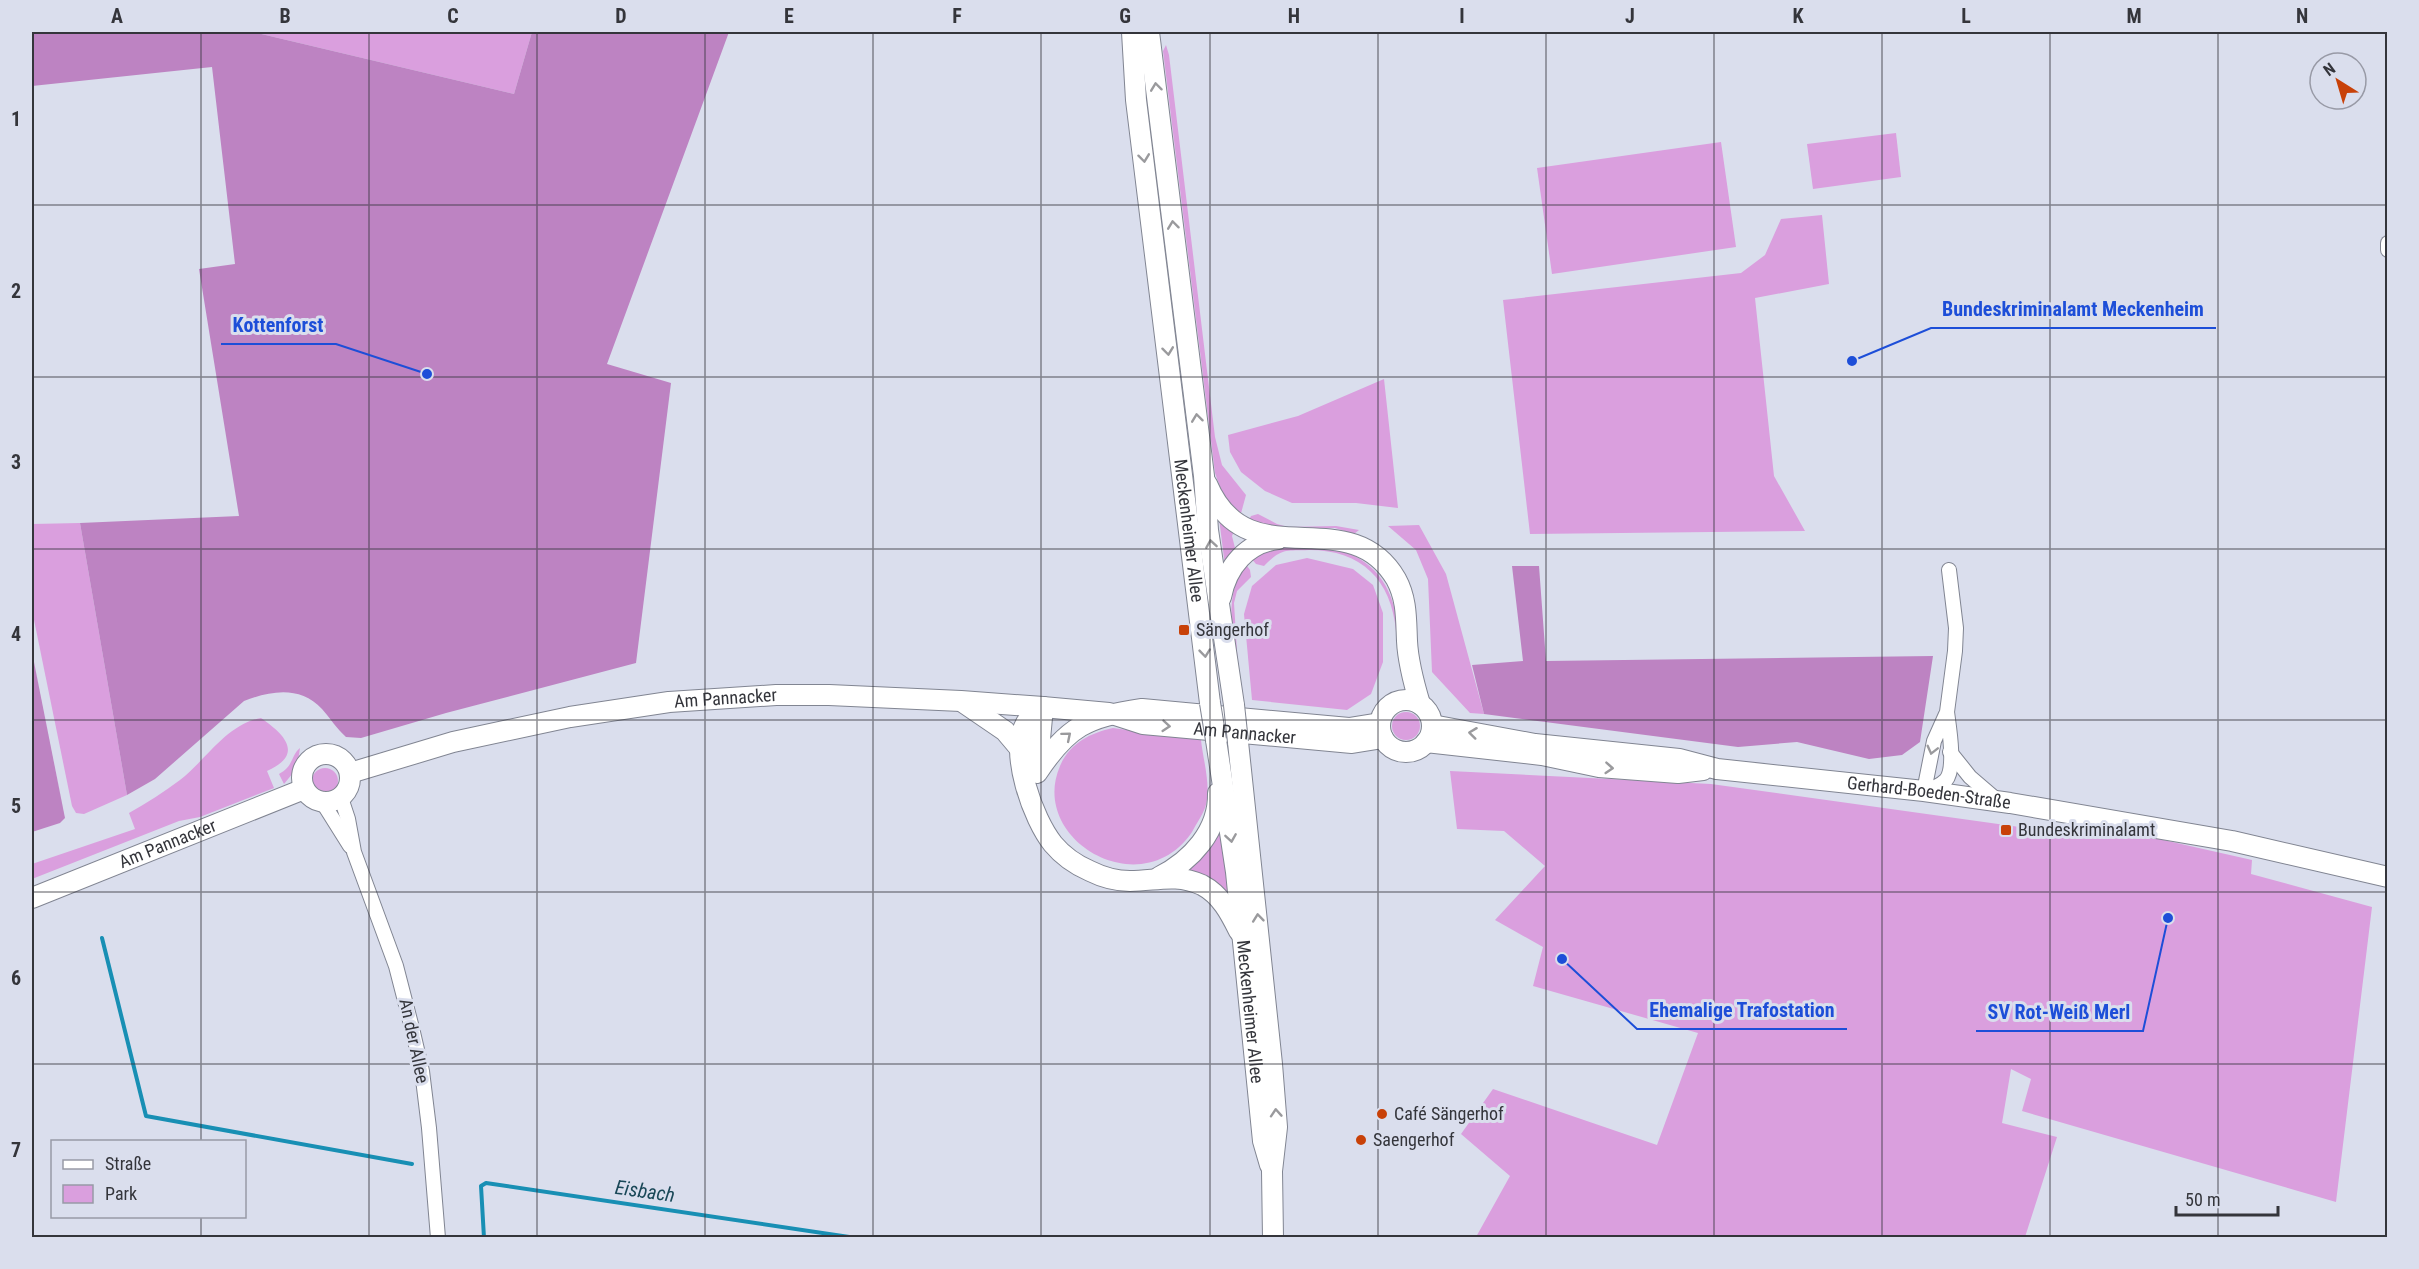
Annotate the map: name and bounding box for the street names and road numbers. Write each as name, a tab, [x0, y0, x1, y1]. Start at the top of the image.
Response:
street label: Meckenheimer Allee	[1170, 458, 1209, 603]
street label: Am Pannacker	[674, 684, 778, 712]
street label: Am Pannacker	[1193, 718, 1297, 748]
street label: Gerhard-Boeden-Straße	[1846, 772, 2012, 813]
street label: Am Pannacker	[116, 814, 219, 872]
street label: Meckenheimer Allee	[1233, 939, 1268, 1084]
street label: An der Allee	[395, 997, 434, 1085]

